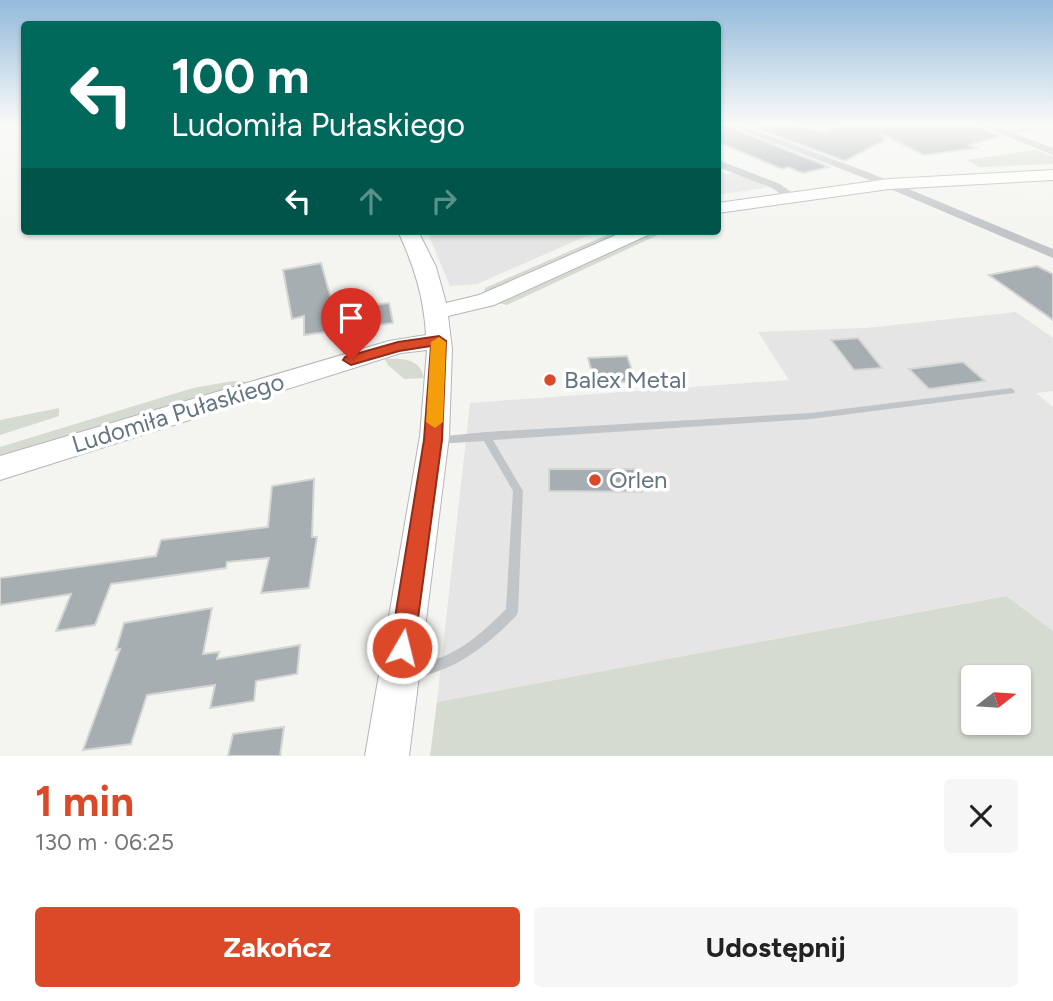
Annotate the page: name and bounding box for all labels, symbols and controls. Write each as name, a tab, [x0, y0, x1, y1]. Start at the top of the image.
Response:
text: 100 m	[171, 46, 310, 105]
icon: left	[56, 49, 147, 140]
text: Ludomiła Pułaskiego	[171, 106, 465, 144]
icon: left	[279, 182, 317, 220]
icon: ahead	[352, 182, 390, 220]
icon: right	[425, 182, 463, 220]
pin	[321, 288, 381, 360]
icon: arrive	[332, 299, 370, 337]
place label: Balex Metal	[564, 365, 686, 394]
street label: Ludomiła Pułaskiego	[68, 366, 288, 459]
marker: Balex Metal	[542, 372, 558, 388]
place label: Orlen	[609, 465, 668, 494]
marker: Orlen	[587, 472, 603, 488]
position arrow	[365, 611, 439, 685]
north arrow	[961, 665, 1031, 735]
map controls	[961, 665, 1031, 735]
text: 1 min	[35, 776, 134, 827]
button: close	[944, 779, 1018, 853]
text: 130 m · 06:25	[35, 828, 174, 856]
button: Zakończ	[35, 907, 520, 987]
button: Udostępnij	[534, 907, 1018, 987]

